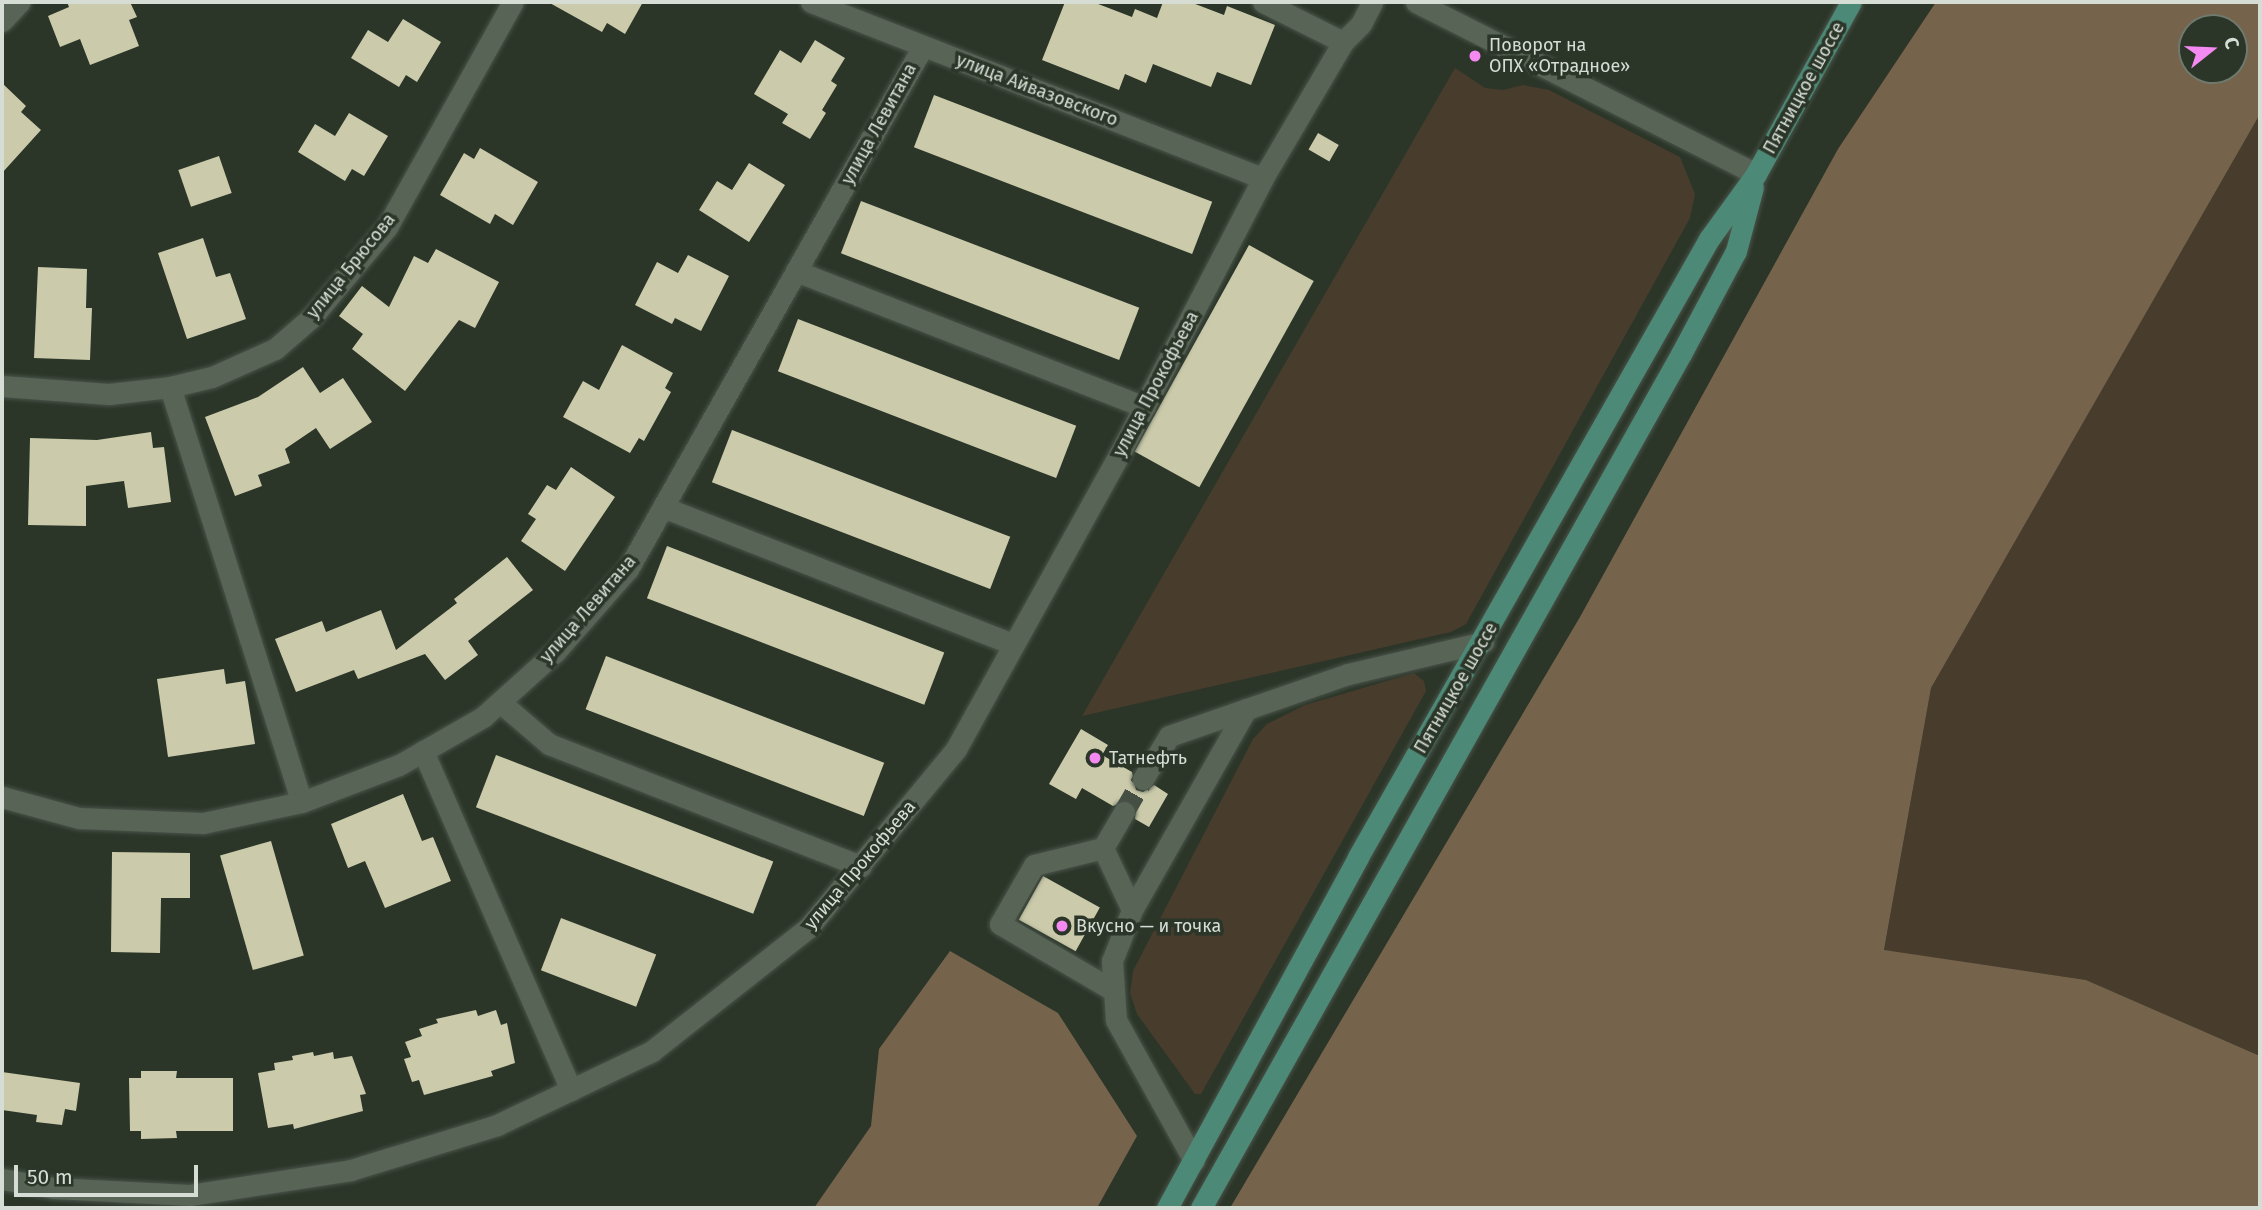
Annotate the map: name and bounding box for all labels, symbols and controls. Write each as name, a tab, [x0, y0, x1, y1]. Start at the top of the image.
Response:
north arrow	[2178, 14, 2248, 84]
street label: Пятницкое шоссе	[1759, 18, 1849, 158]
text: С	[2219, 34, 2244, 52]
place label: Поворот на ОПХ «Отрадное»	[1489, 35, 1630, 78]
marker: Поворот на ОПХ «Отрадное»	[1467, 48, 1483, 64]
street label: улица Айвазовского	[953, 49, 1121, 131]
street label: улица Левитана	[837, 60, 921, 188]
street label: улица Брюсова	[302, 209, 400, 323]
street label: улица Прокофьева	[1109, 308, 1203, 460]
street label: улица Левитана	[536, 551, 640, 667]
street label: Пятницкое шоссе	[1410, 619, 1502, 757]
place label: Татнефть	[1109, 747, 1187, 769]
marker: Татнефть	[1087, 750, 1103, 766]
street label: улица Прокофьева	[800, 796, 920, 934]
place label: Вкусно — и точка	[1076, 915, 1221, 937]
marker: Вкусно — и точка	[1054, 918, 1070, 934]
scale bar	[18, 1150, 201, 1194]
text: 50 m	[27, 1164, 73, 1190]

